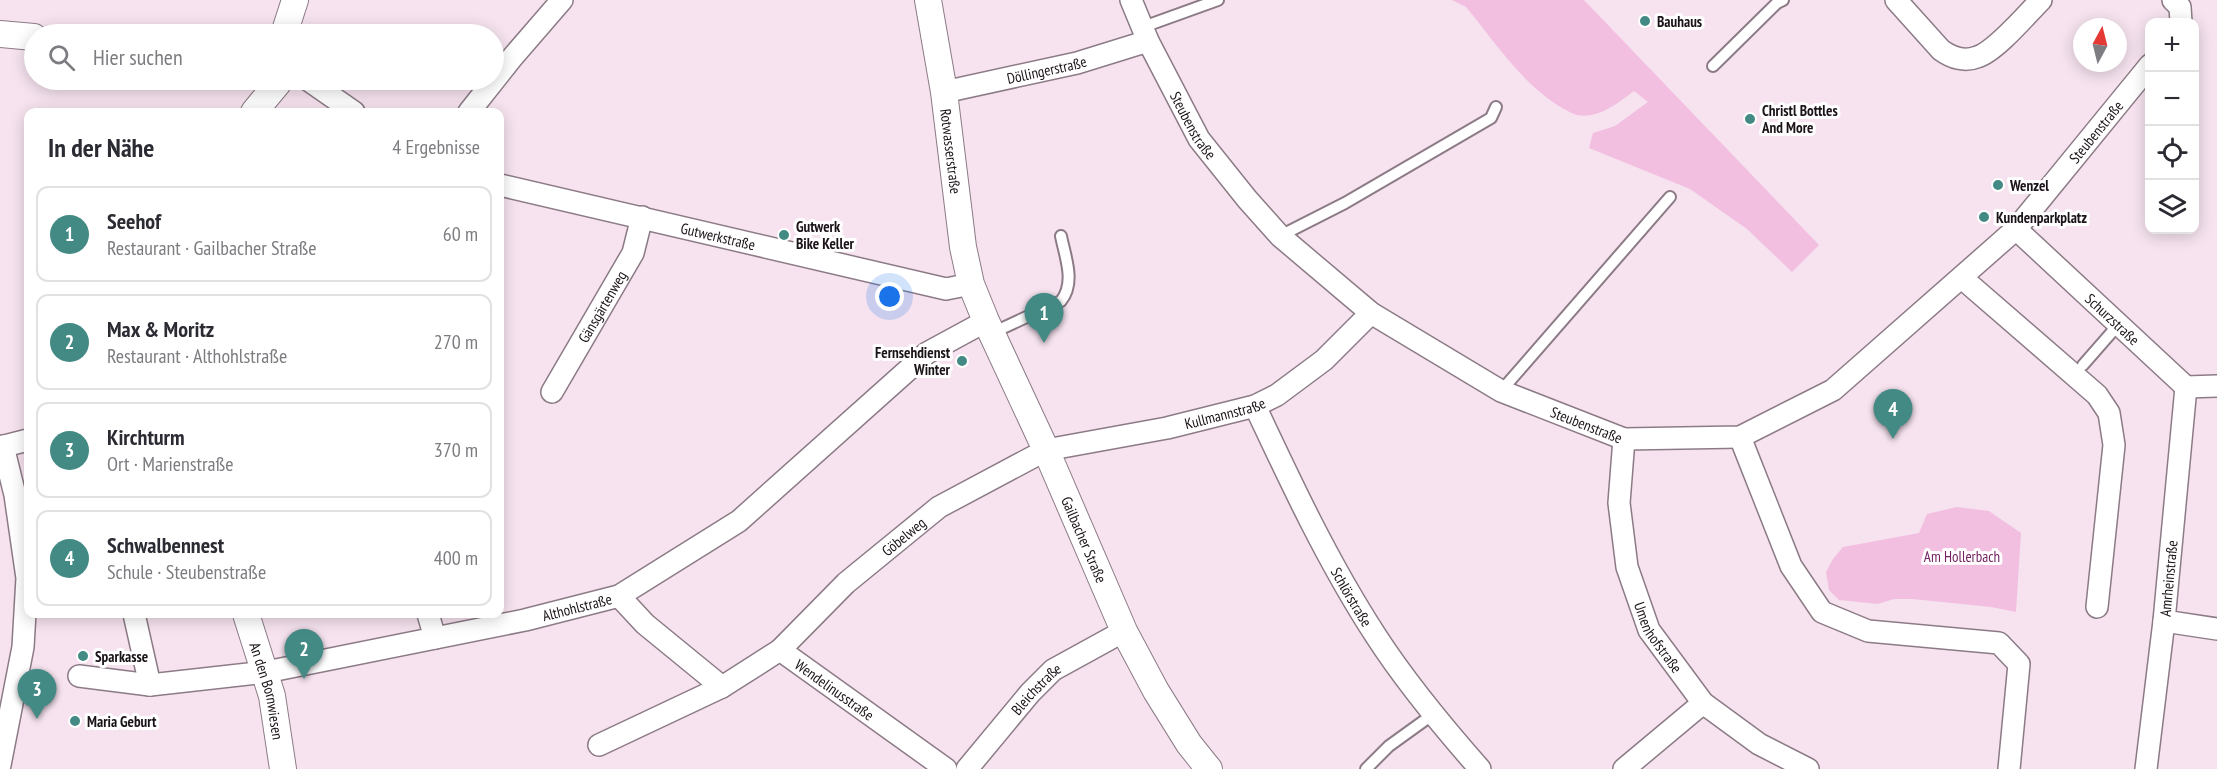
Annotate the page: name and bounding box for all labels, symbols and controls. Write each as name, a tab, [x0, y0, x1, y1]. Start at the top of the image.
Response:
place label: Bauhaus	[1657, 12, 1702, 31]
marker: Bauhaus	[1638, 14, 1652, 28]
north arrow	[2073, 18, 2127, 72]
map controls	[2145, 18, 2199, 234]
button: +	[2145, 18, 2199, 72]
search box	[24, 24, 504, 90]
icon: search	[45, 41, 78, 74]
text: Hier suchen	[93, 43, 183, 71]
street label: Döllingerstraße	[1005, 51, 1089, 88]
button: −	[2145, 72, 2199, 126]
street label: Steubenstraße	[1166, 88, 1221, 163]
street label: Steubenstraße	[2064, 96, 2127, 167]
place label: Christl Bottles And More	[1761, 101, 1838, 137]
street label: Rotwasserstraße	[937, 108, 966, 195]
marker: Christl Bottles And More	[1743, 112, 1757, 126]
button: locate	[2145, 126, 2199, 180]
text: In der Nähe	[48, 131, 154, 164]
text: 4 Ergebnisse	[392, 134, 480, 160]
place label: Wenzel	[2009, 176, 2049, 195]
marker: Wenzel	[1991, 178, 2005, 192]
button: layers	[2145, 180, 2199, 234]
text: Seehof	[107, 207, 161, 235]
place label: Kundenparkplatz	[1996, 208, 2087, 227]
marker: Kundenparkplatz	[1977, 210, 1991, 224]
place label: Gutwerk Bike Keller	[796, 217, 855, 253]
street label: Gutwerkstraße	[679, 218, 757, 254]
text: 1	[65, 221, 74, 247]
text: 60 m	[443, 221, 478, 247]
marker: Gutwerk Bike Keller	[777, 228, 791, 242]
text: Restaurant · Gailbacher Straße	[107, 235, 317, 261]
street label: Gänsgärtenweg	[573, 267, 630, 346]
your location	[875, 282, 904, 311]
street label: Schurzstraße	[2082, 289, 2144, 349]
pin: 1	[1024, 294, 1064, 343]
text: Max & Moritz	[107, 315, 214, 343]
text: 2	[65, 329, 74, 355]
text: 270 m	[434, 329, 478, 355]
text: Restaurant · Althohlstraße	[107, 343, 287, 369]
place label: Fernsehdienst Winter	[875, 343, 951, 379]
marker: Fernsehdienst Winter	[955, 354, 969, 368]
pin: 4	[1874, 390, 1912, 439]
street label: Kullmannstraße	[1183, 393, 1268, 433]
street label: Steubenstraße	[1548, 402, 1625, 447]
text: Kirchturm	[107, 423, 185, 451]
text: 3	[65, 437, 74, 463]
text: 370 m	[434, 437, 478, 463]
text: Ort · Marienstraße	[107, 451, 234, 477]
street label: Gailbacher Straße	[1058, 493, 1112, 586]
street label: Göbelweg	[877, 513, 929, 560]
text: Schwalbennest	[107, 531, 224, 559]
street label: Amrheinstraße	[2155, 539, 2181, 617]
text: 4	[65, 545, 74, 571]
text: 400 m	[434, 545, 478, 571]
park label: Am Hollerbach	[1924, 547, 2000, 566]
text: Schule · Steubenstraße	[107, 559, 266, 585]
street label: Schlörstraße	[1327, 564, 1377, 630]
street label: Althohlstraße	[540, 589, 614, 625]
street label: Umenhofstraße	[1630, 599, 1687, 676]
pin: 2	[284, 630, 324, 679]
street label: An den Bornwiesen	[246, 640, 288, 741]
place label: Sparkasse	[95, 647, 148, 666]
marker: Sparkasse	[76, 649, 90, 663]
street label: Wendelinusstraße	[792, 655, 878, 724]
street label: Bleichstraße	[1007, 658, 1064, 718]
pin: 3	[18, 670, 57, 719]
place label: Maria Geburt	[87, 712, 157, 731]
marker: Maria Geburt	[68, 714, 82, 728]

